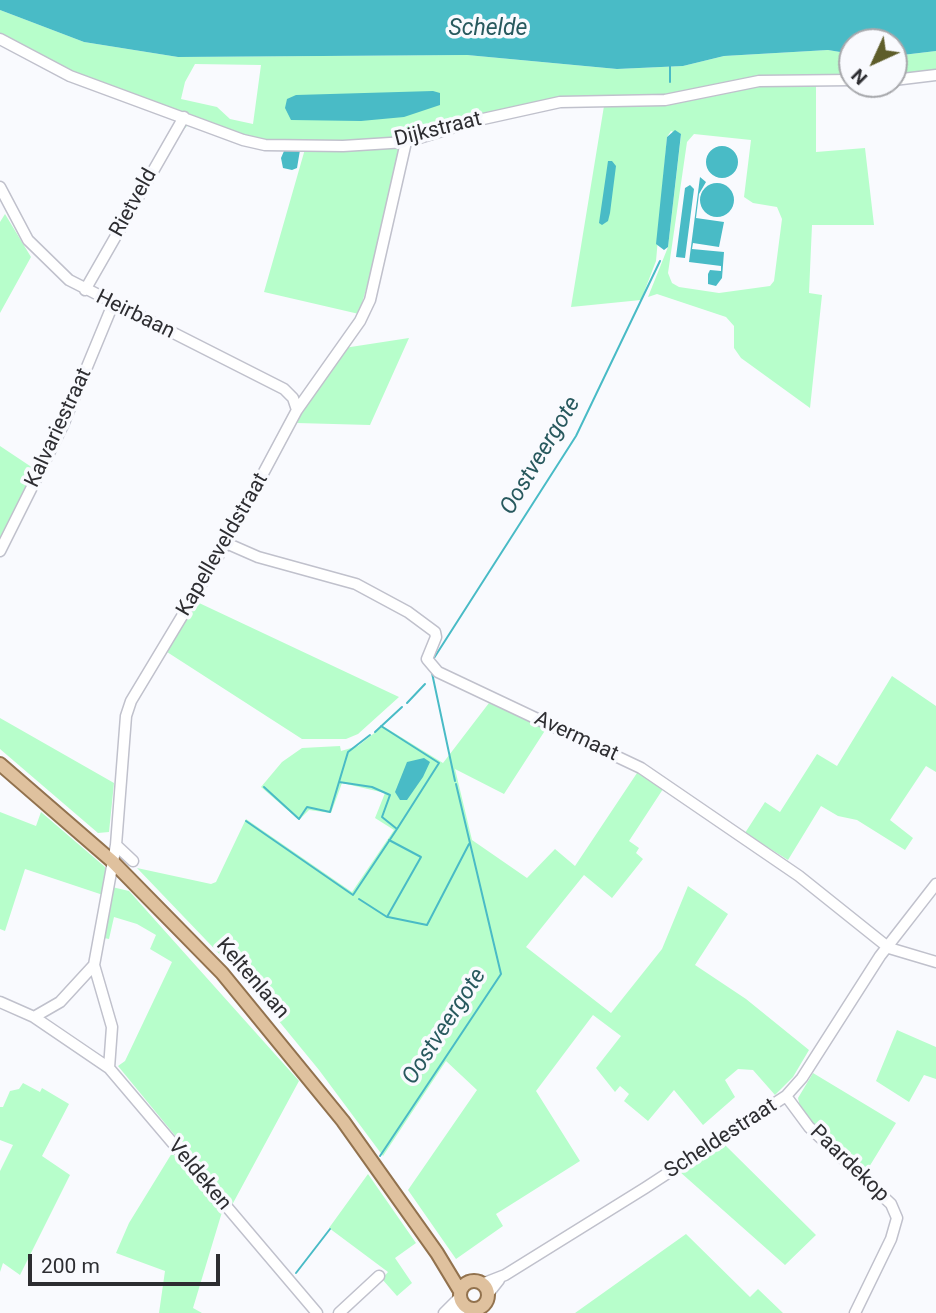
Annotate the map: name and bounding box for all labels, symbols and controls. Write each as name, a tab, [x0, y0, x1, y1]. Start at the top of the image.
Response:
water label: Schelde	[449, 15, 527, 43]
north arrow	[838, 28, 908, 98]
text: N	[846, 64, 872, 90]
street label: Dijkstraat	[392, 107, 484, 153]
street label: Rietveld	[105, 164, 163, 242]
street label: Heirbaan	[91, 285, 179, 345]
street label: Kalvariestraat	[20, 364, 98, 492]
water label: Oostveergote	[495, 392, 587, 520]
street label: Kapelleveldstraat	[172, 469, 274, 621]
street label: Avermaat	[530, 707, 622, 767]
street label: Keltenlaan	[210, 934, 294, 1024]
water label: Oostveergote	[397, 964, 493, 1090]
street label: Scheldestraat	[660, 1093, 782, 1185]
street label: Paardekop	[804, 1120, 894, 1208]
street label: Veldeken	[162, 1134, 236, 1216]
scale bar	[32, 1240, 224, 1284]
text: 200 m	[41, 1254, 100, 1278]

